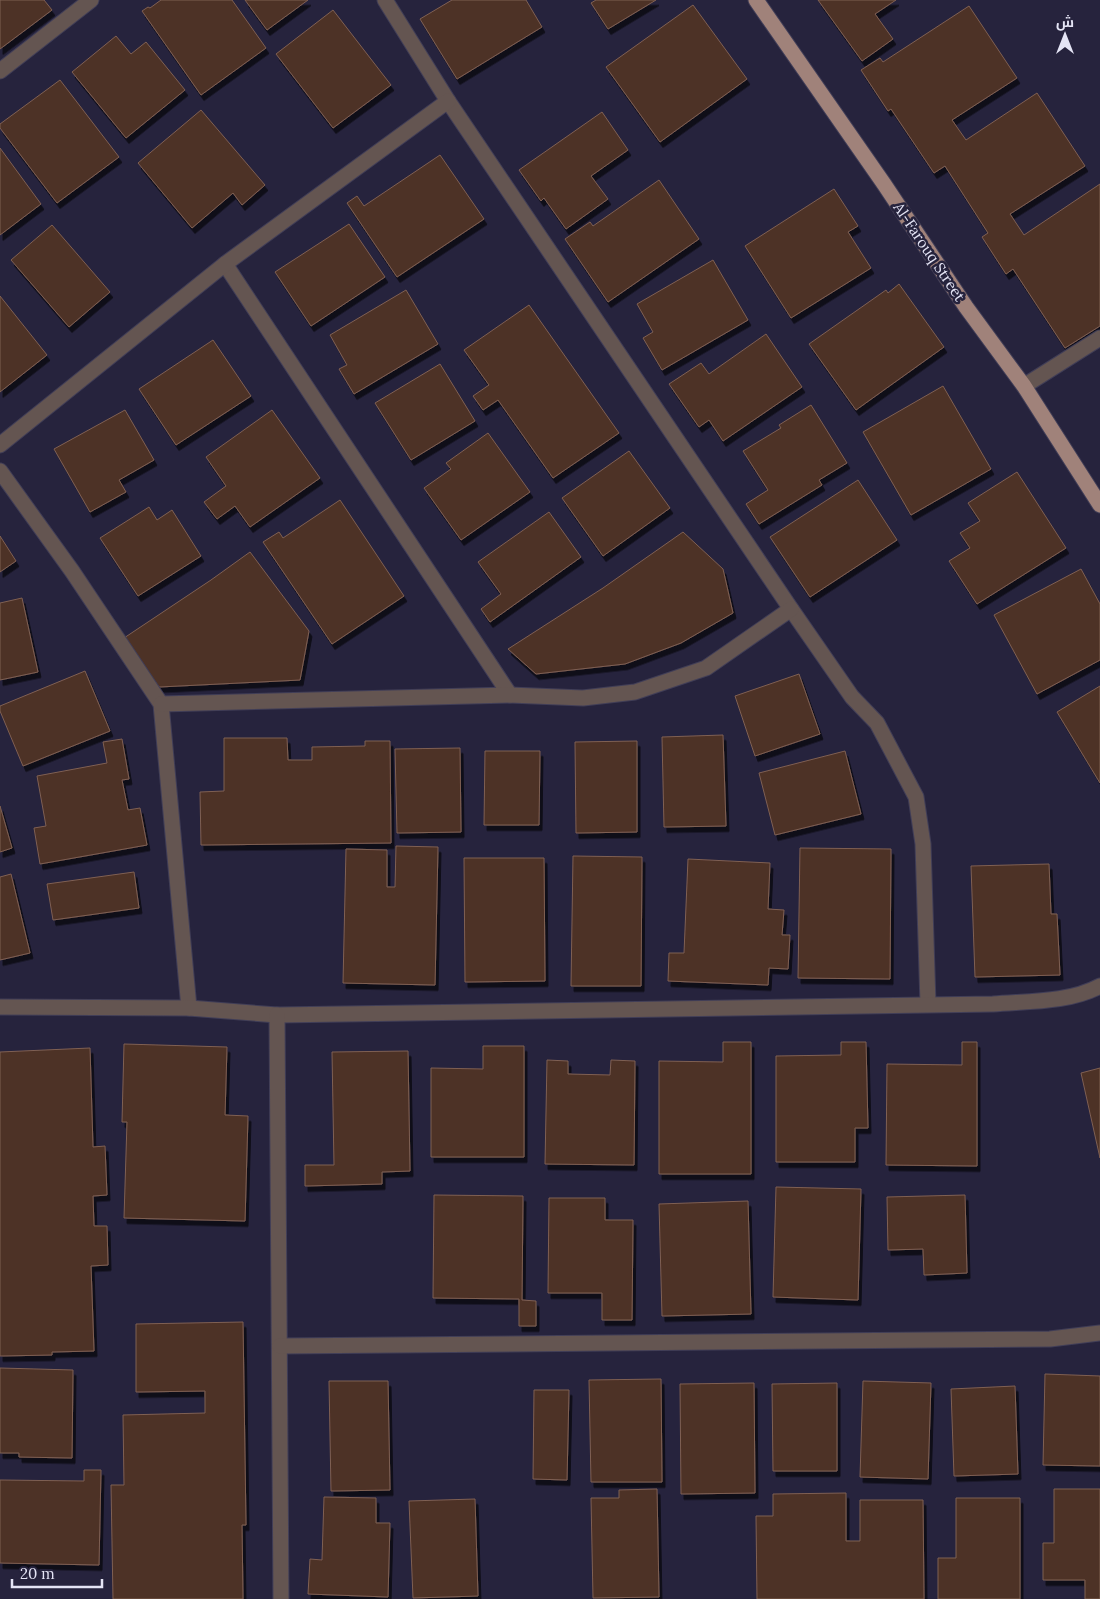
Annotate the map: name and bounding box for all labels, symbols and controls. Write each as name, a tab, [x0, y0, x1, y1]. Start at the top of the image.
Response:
north arrow	[1040, 10, 1090, 60]
text: ش	[1056, 13, 1074, 31]
street label: Al-Farouq Street	[889, 198, 970, 305]
scale bar	[12, 1556, 102, 1588]
text: 20 m	[20, 1564, 55, 1583]

